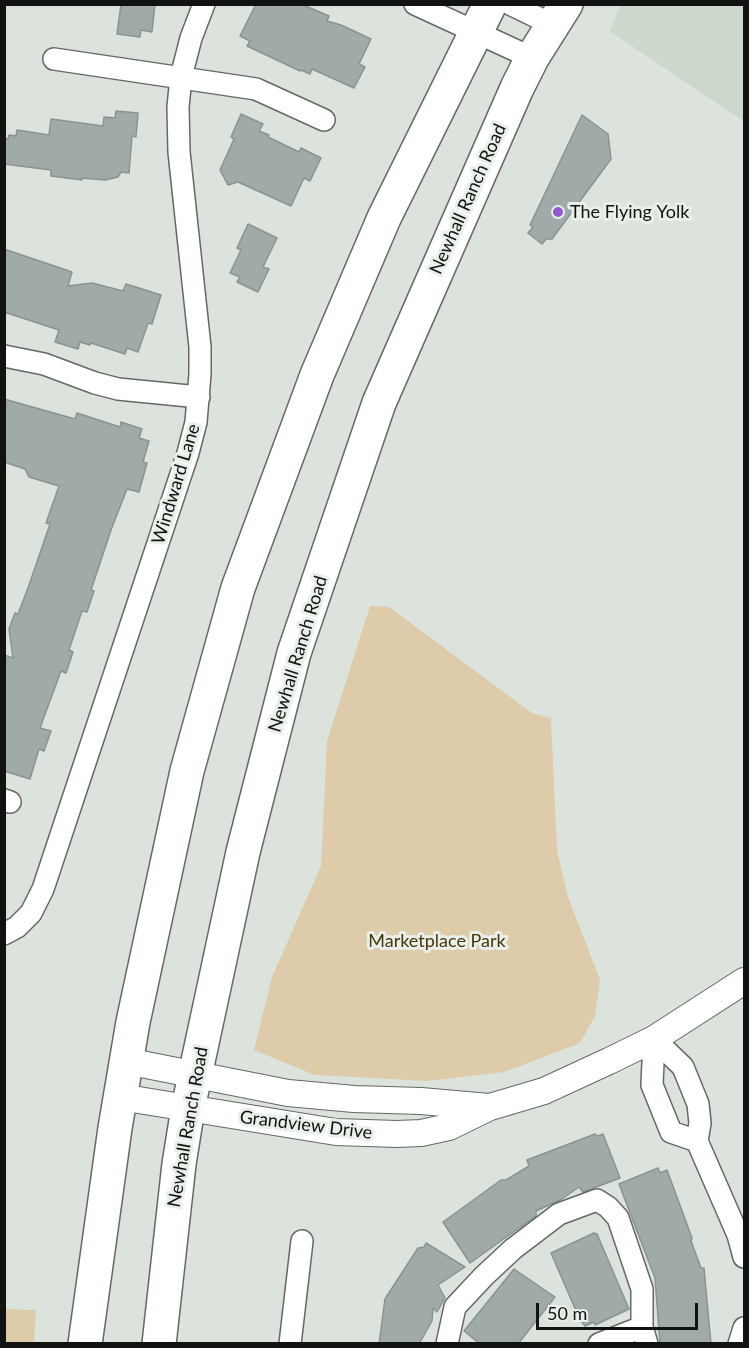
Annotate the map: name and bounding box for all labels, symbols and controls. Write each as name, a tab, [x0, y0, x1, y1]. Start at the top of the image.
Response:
street label: Newhall Ranch Road	[425, 120, 511, 278]
place label: The Flying Yolk	[570, 201, 689, 223]
marker: The Flying Yolk	[551, 205, 565, 219]
street label: Windward Lane	[147, 421, 205, 547]
street label: Newhall Ranch Road	[264, 573, 332, 735]
park label: Marketplace Park	[368, 930, 506, 952]
street label: Newhall Ranch Road	[163, 1045, 213, 1209]
street label: Grandview Drive	[239, 1106, 373, 1144]
scale bar	[539, 1291, 701, 1329]
text: 50 m	[547, 1302, 587, 1324]

